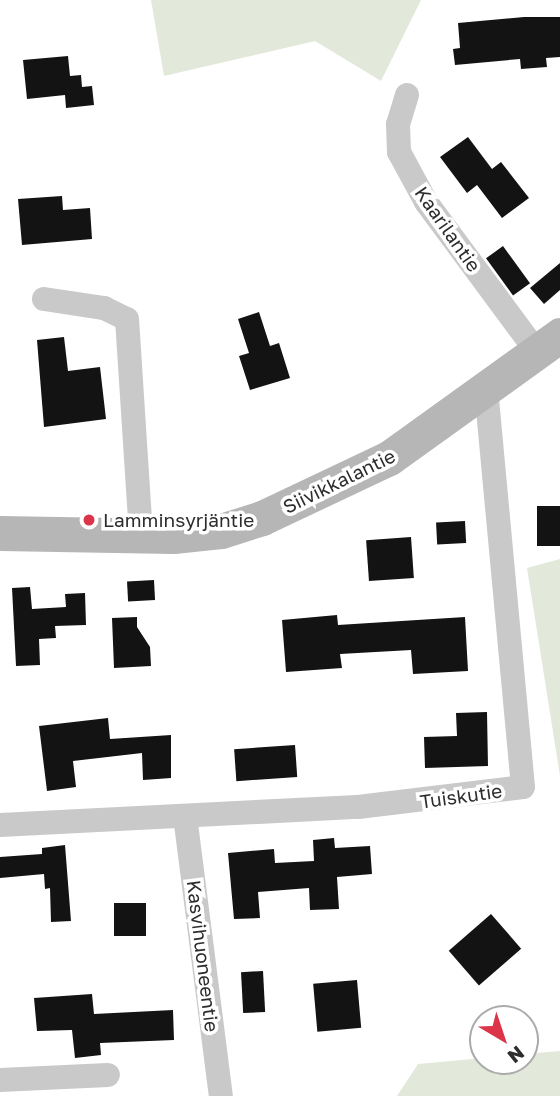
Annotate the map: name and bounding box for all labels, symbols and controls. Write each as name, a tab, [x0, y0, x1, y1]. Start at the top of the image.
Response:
street label: Kaarilantie	[410, 182, 486, 276]
street label: Siivikkalantie	[279, 444, 399, 518]
place label: Lamminsyrjäntie	[103, 509, 254, 531]
marker: Lamminsyrjäntie	[81, 512, 97, 528]
street label: Tuiskutie	[418, 779, 504, 813]
street label: Kasvihuoneentie	[182, 879, 224, 1033]
north arrow	[469, 1005, 539, 1075]
text: N	[503, 1042, 529, 1069]

